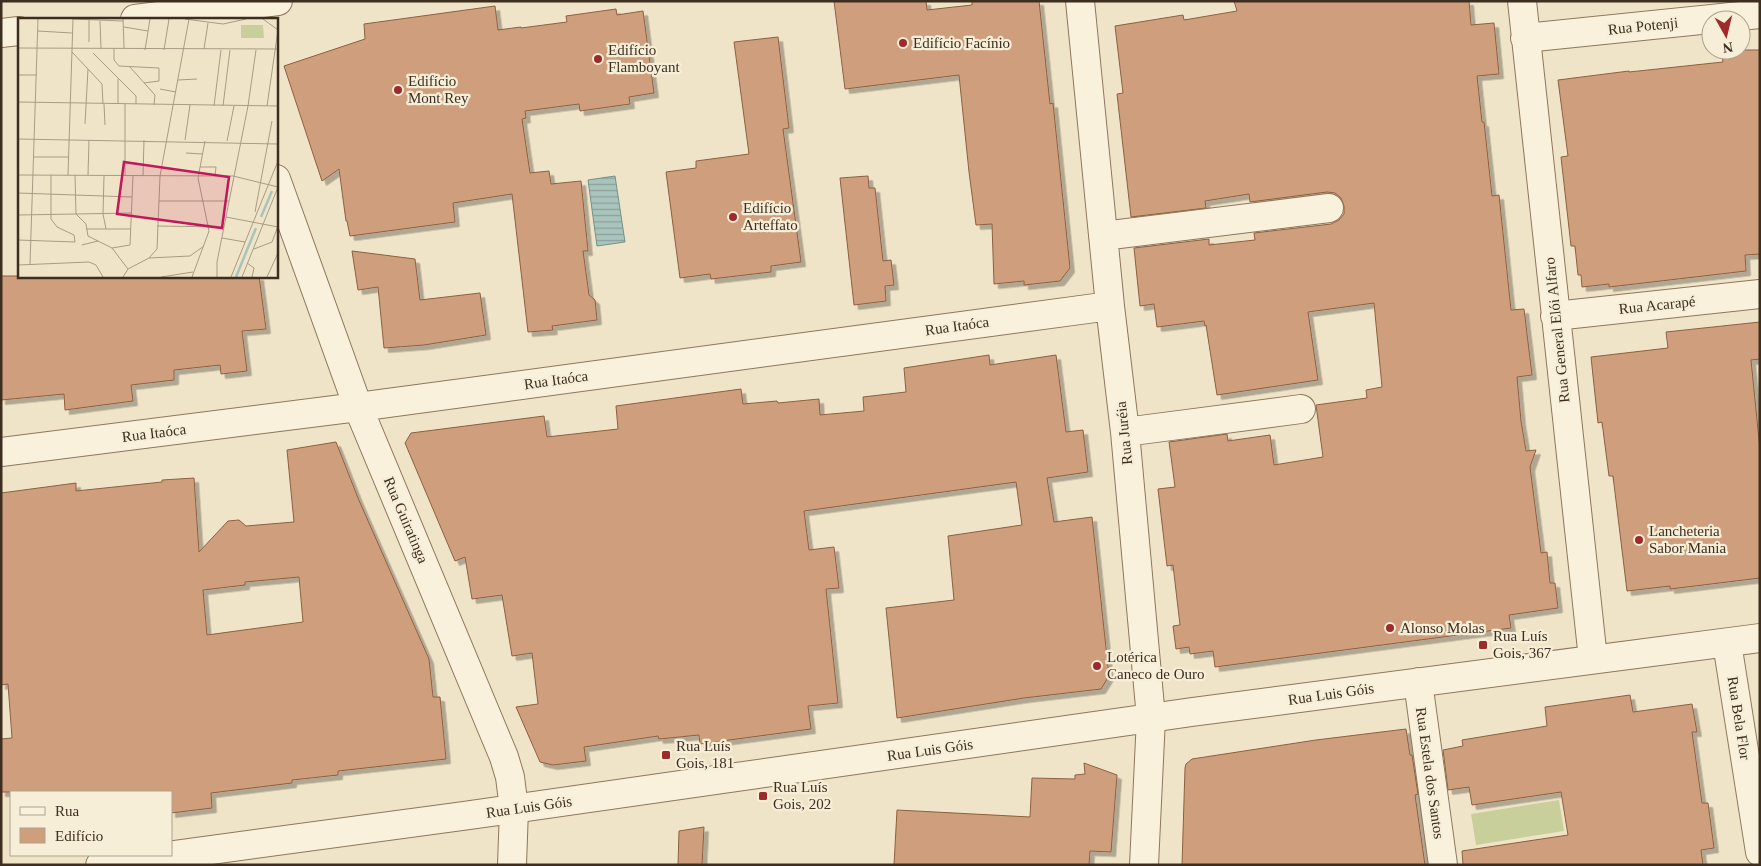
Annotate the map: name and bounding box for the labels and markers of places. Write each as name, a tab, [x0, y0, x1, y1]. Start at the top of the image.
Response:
place label: Edifício Facínio	[913, 35, 1010, 51]
marker: Edifício Facínio	[897, 37, 909, 49]
place label: Edifício Flamboyant	[608, 42, 680, 75]
marker: Edifício Flamboyant	[592, 53, 604, 65]
place label: Edifício Mont Rey	[408, 73, 469, 106]
marker: Edifício Mont Rey	[392, 84, 404, 96]
place label: Edifício Arteffato	[743, 200, 798, 233]
marker: Edifício Arteffato	[727, 211, 739, 223]
place label: Lancheteria Sabor Mania	[1649, 523, 1726, 556]
marker: Lancheteria Sabor Mania	[1633, 534, 1645, 546]
place label: Alonso Molas	[1400, 620, 1485, 636]
marker: Alonso Molas	[1384, 622, 1396, 634]
place label: Rua Luís Gois, 367	[1493, 628, 1552, 661]
marker: Rua Luís Gois, 367	[1477, 639, 1489, 651]
place label: Lotérica Caneco de Ouro	[1107, 649, 1204, 682]
marker: Lotérica Caneco de Ouro	[1091, 660, 1103, 672]
place label: Rua Luís Gois, 181	[676, 738, 734, 771]
marker: Rua Luís Gois, 181	[660, 749, 672, 761]
place label: Rua Luís Gois, 202	[773, 779, 831, 812]
marker: Rua Luís Gois, 202	[757, 790, 769, 802]

